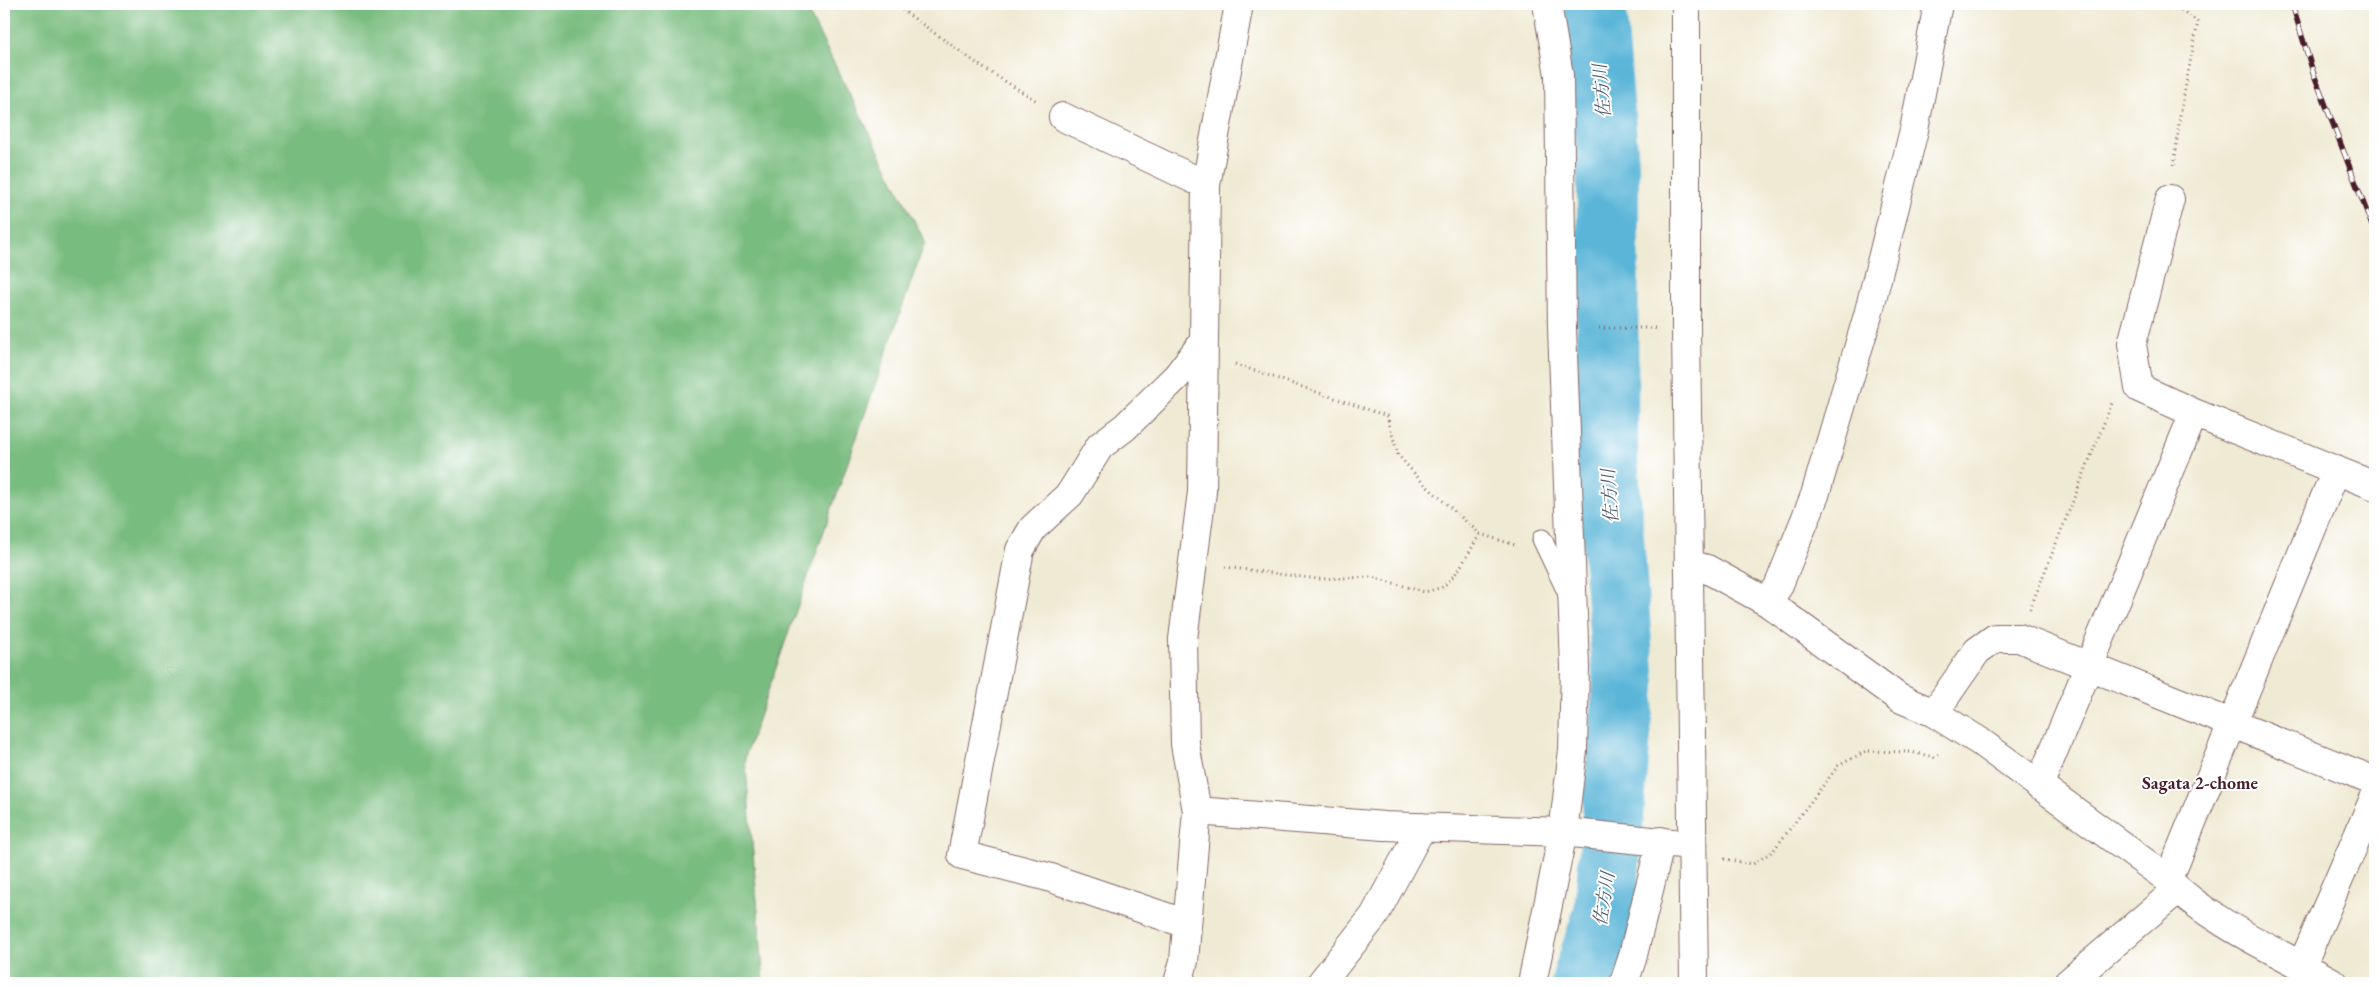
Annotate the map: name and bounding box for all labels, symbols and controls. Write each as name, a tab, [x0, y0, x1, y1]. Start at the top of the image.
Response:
water label: 佐方川	[1588, 61, 1615, 119]
water label: 佐方川	[1596, 466, 1623, 524]
district label: Sagata 2-chome	[2142, 771, 2259, 794]
water label: 佐方川	[1588, 868, 1619, 927]

